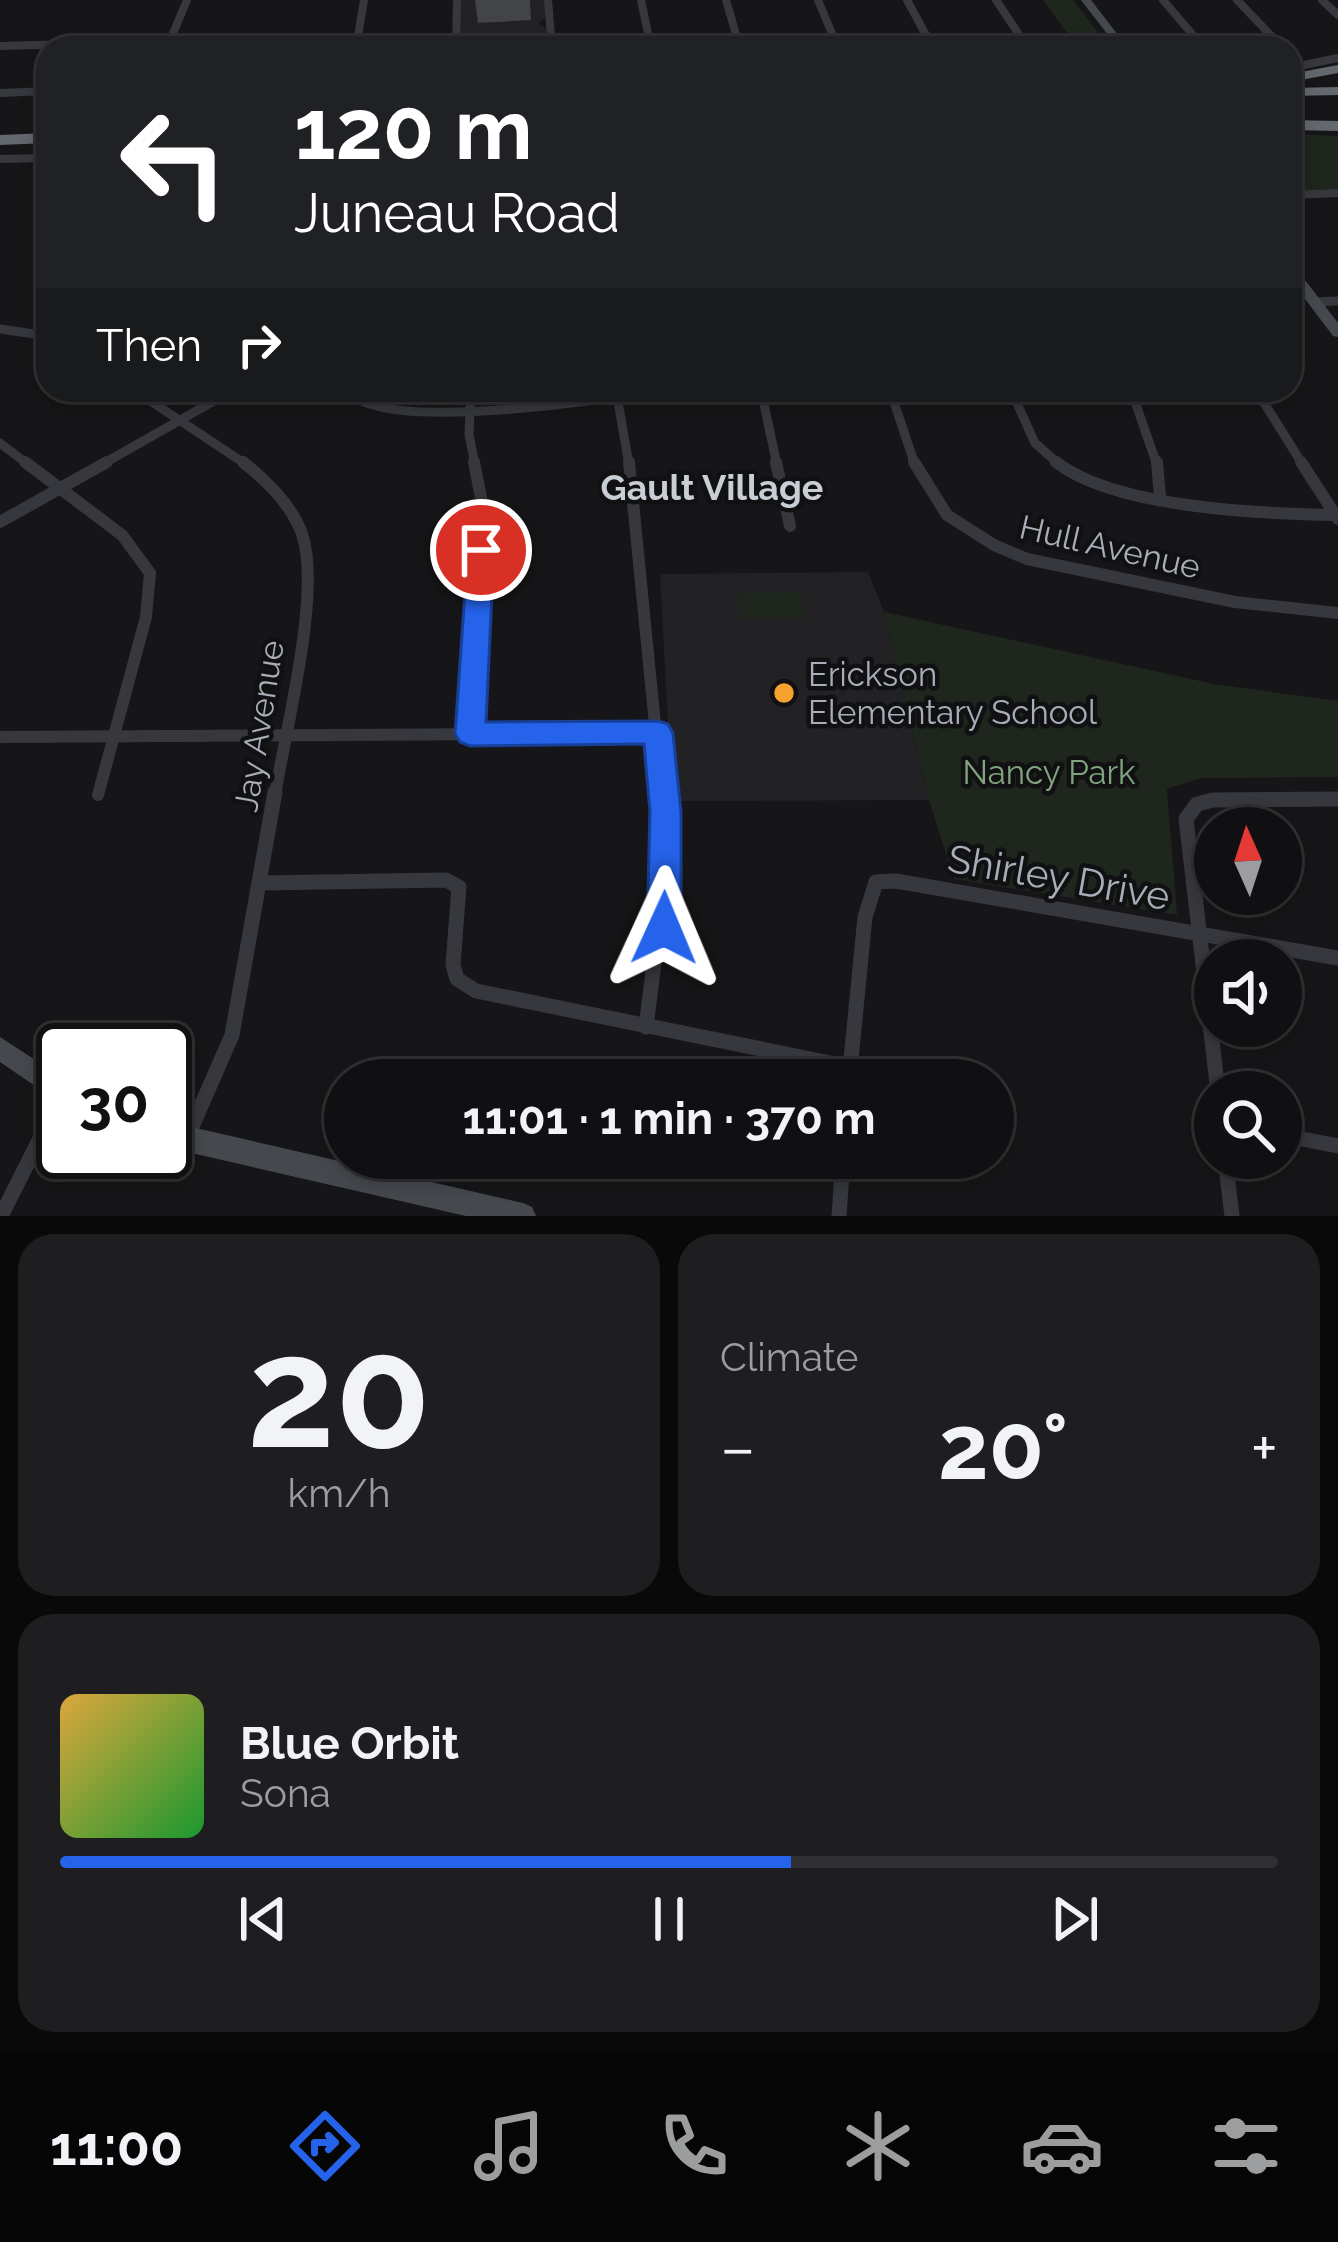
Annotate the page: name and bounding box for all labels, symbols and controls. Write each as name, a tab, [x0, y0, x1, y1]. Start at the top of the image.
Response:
text: 120 m	[294, 80, 533, 179]
icon: left	[96, 84, 252, 240]
text: Juneau Road	[294, 181, 620, 245]
icon: right	[226, 312, 292, 378]
text: Then	[96, 319, 202, 372]
district label: Gault Village	[601, 466, 823, 508]
pin	[430, 499, 532, 601]
street label: Hull Avenue	[1016, 507, 1204, 587]
icon: arrive	[448, 517, 514, 583]
street label: Jay Avenue	[226, 637, 292, 815]
place label: Erickson Elementary School	[808, 655, 1098, 732]
marker: Erickson Elementary School	[771, 680, 797, 706]
park label: Nancy Park	[962, 753, 1136, 792]
north arrow	[1194, 807, 1302, 915]
map controls	[1194, 807, 1302, 1179]
street label: Shirley Drive	[944, 835, 1174, 919]
position arrow	[601, 865, 727, 991]
button: sound	[1194, 939, 1302, 1047]
speed limit sign: 30	[36, 1023, 192, 1179]
button: search	[1194, 1071, 1302, 1179]
text: 11:01 · 1 min · 370 m	[462, 1092, 876, 1145]
text: 20	[247, 1300, 431, 1484]
text: Climate	[720, 1334, 858, 1380]
text: 20°	[938, 1394, 1068, 1500]
text: −	[720, 1409, 756, 1486]
text: +	[1251, 1409, 1278, 1486]
text: km/h	[288, 1470, 390, 1516]
text: Blue Orbit	[240, 1717, 459, 1770]
text: Sona	[240, 1770, 331, 1816]
icon: previous	[230, 1886, 296, 1952]
icon: pause	[636, 1886, 702, 1952]
icon: next	[1042, 1886, 1108, 1952]
icon: directions	[283, 2104, 367, 2188]
icon: music	[467, 2104, 551, 2188]
icon: phone	[652, 2104, 736, 2188]
icon: climate	[836, 2104, 920, 2188]
icon: car	[1020, 2104, 1104, 2188]
icon: filters	[1204, 2104, 1288, 2188]
text: 11:00	[50, 2114, 183, 2178]

